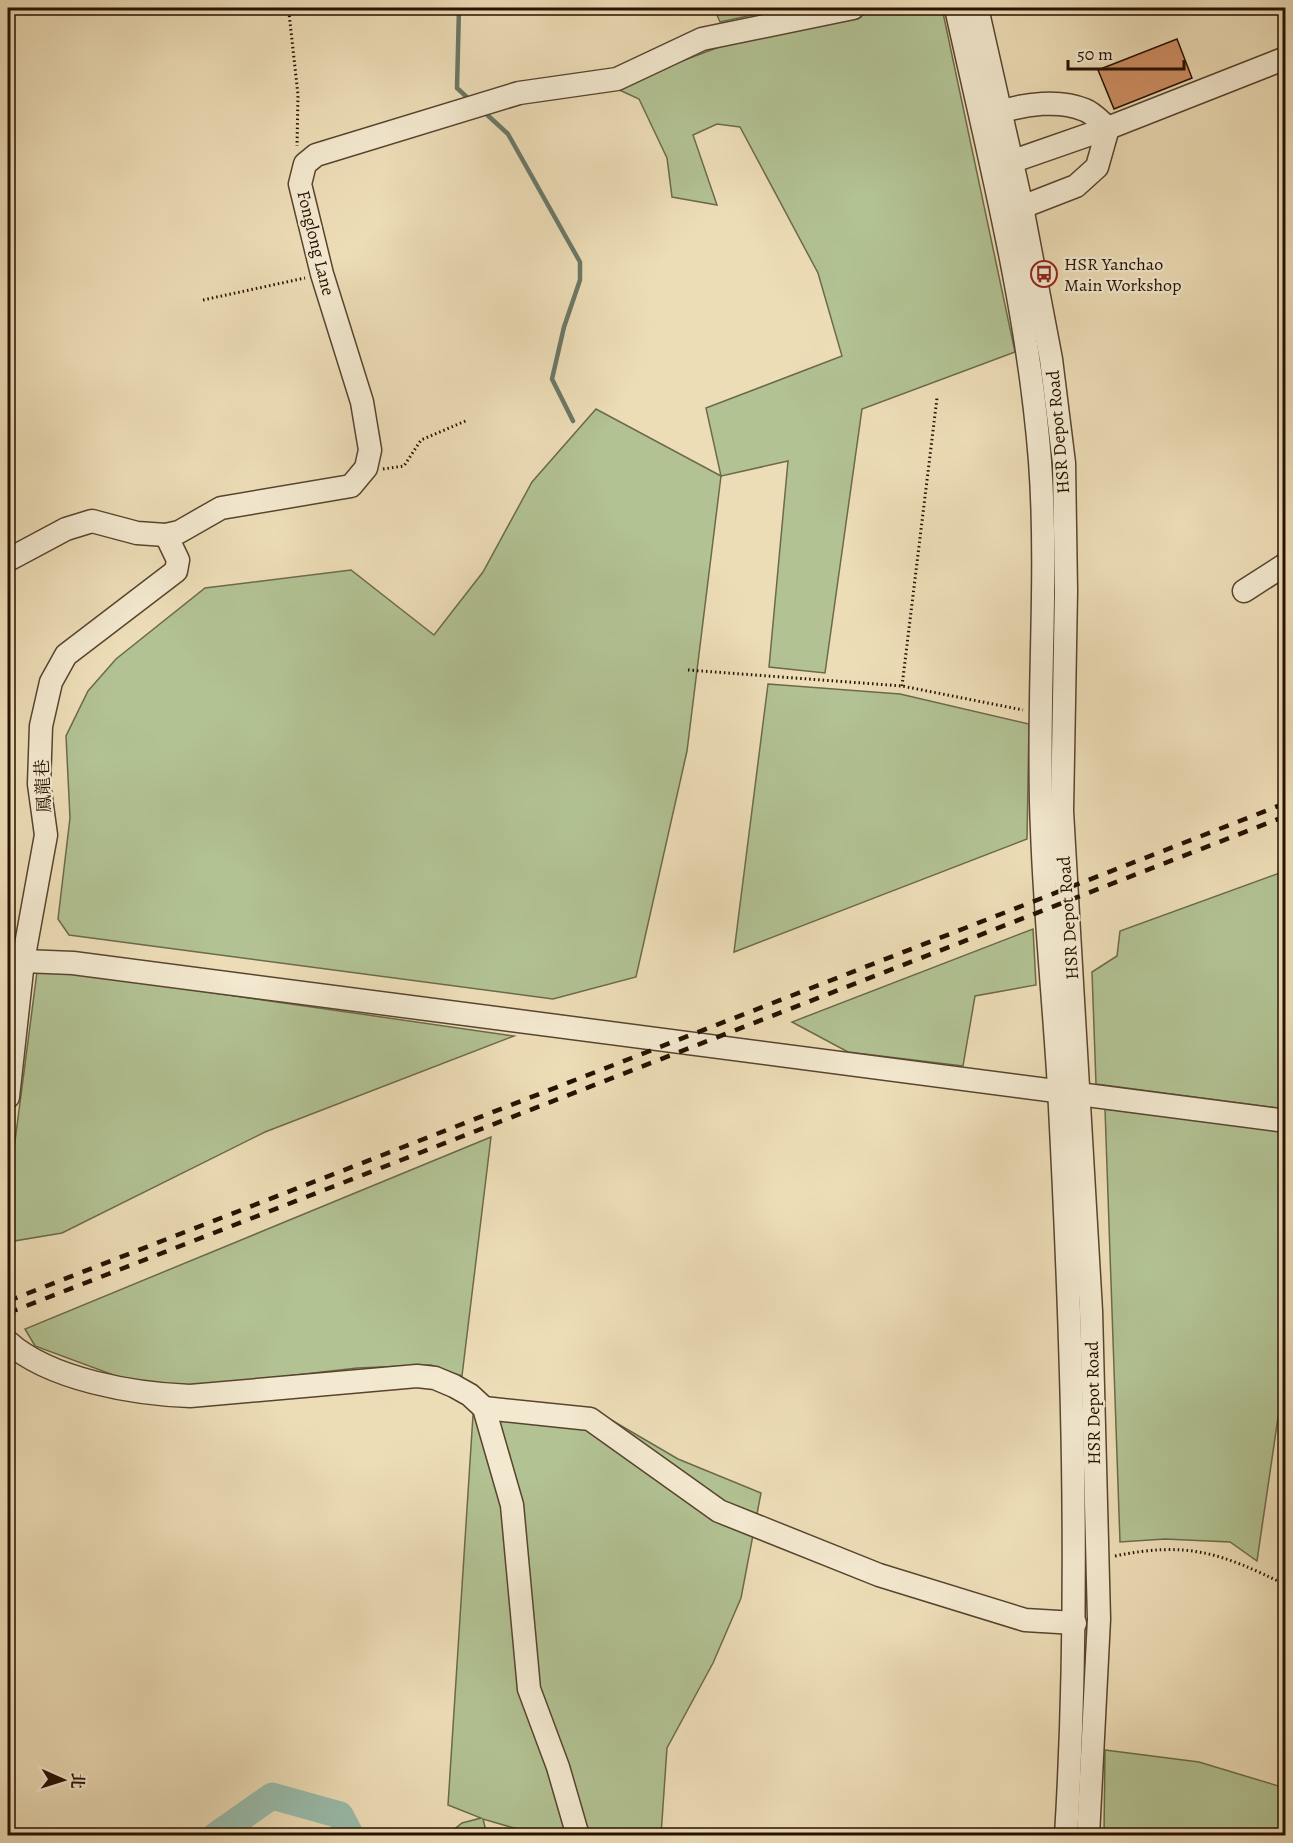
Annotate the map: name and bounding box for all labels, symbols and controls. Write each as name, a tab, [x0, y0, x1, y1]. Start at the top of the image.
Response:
scale bar	[1068, 33, 1184, 71]
text: 50 m	[1077, 42, 1113, 66]
street label: Fonglong Lane	[291, 188, 341, 298]
place label: HSR Yanchao Main Workshop	[1064, 252, 1182, 297]
bus stop icon: HSR Yanchao Main Workshop	[1029, 259, 1059, 289]
street label: HSR Depot Road	[1041, 369, 1075, 495]
street label: 鳳龍巷	[30, 758, 56, 814]
street label: HSR Depot Road	[1052, 855, 1084, 981]
street label: HSR Depot Road	[1080, 1341, 1106, 1465]
north arrow	[33, 1750, 93, 1810]
text: 北	[66, 1772, 88, 1789]

